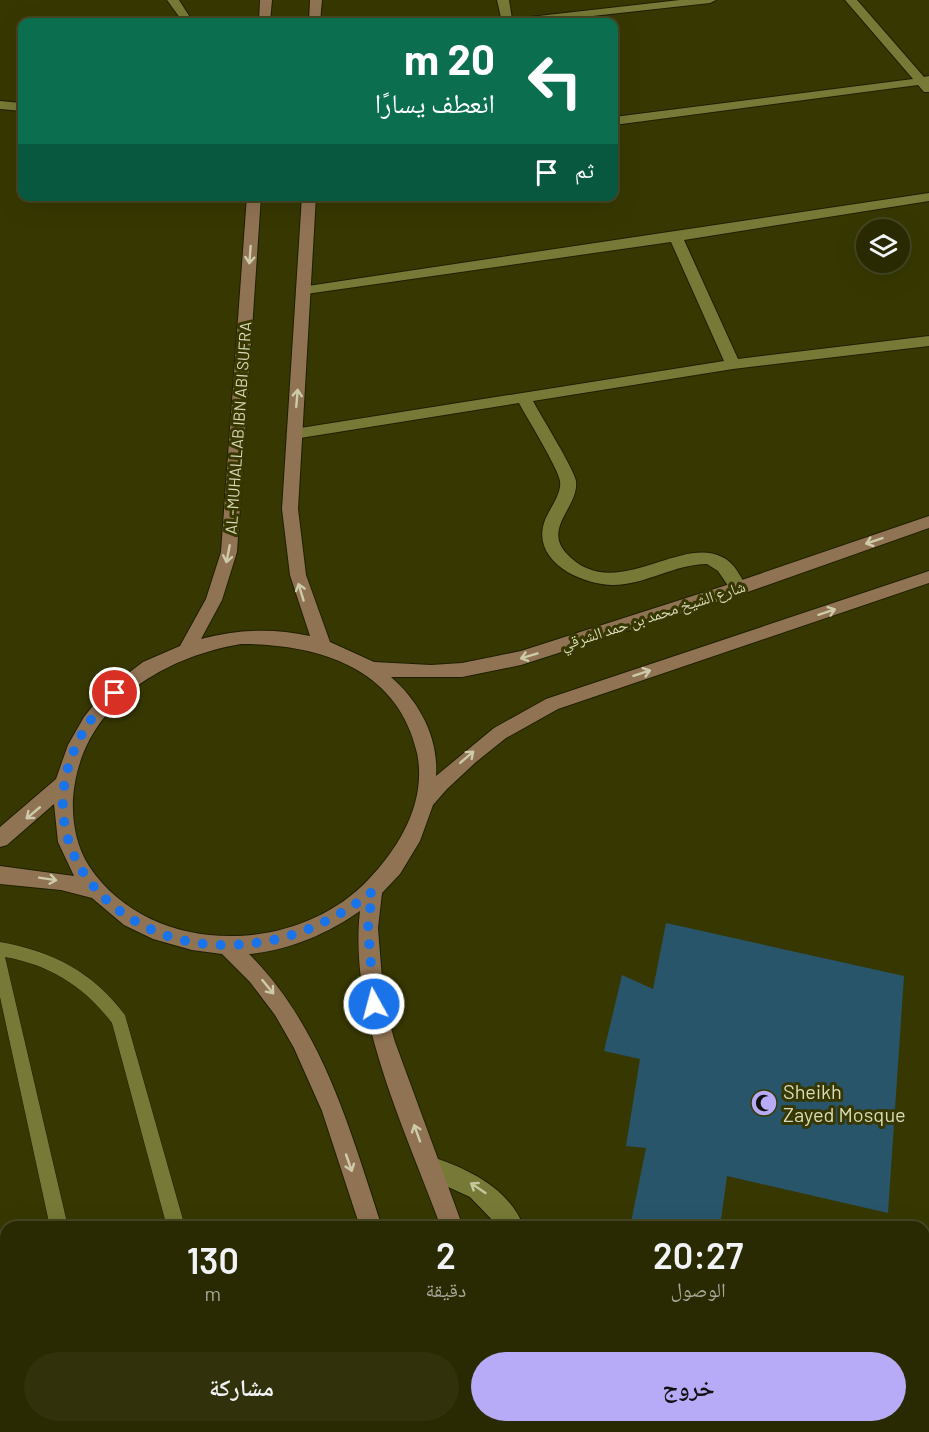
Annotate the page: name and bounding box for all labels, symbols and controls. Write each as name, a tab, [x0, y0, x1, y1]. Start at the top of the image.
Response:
text: 20 m	[404, 33, 495, 83]
icon: left	[516, 42, 594, 120]
text: انعطف يسارًا	[375, 86, 495, 118]
icon: arrive	[530, 156, 563, 189]
text: ثم	[575, 156, 594, 182]
map controls	[856, 219, 910, 273]
button: layers	[856, 219, 910, 273]
one-way arrow	[244, 244, 255, 264]
street label: AL-MUHALLAB IBN ABI SUFRA	[221, 321, 254, 535]
one-way arrow	[292, 389, 303, 409]
one-way arrow	[865, 537, 884, 548]
one-way arrow	[222, 544, 233, 563]
street label: شارع الشيخ محمد بن حمد الشرقي	[558, 576, 749, 657]
one-way arrow	[295, 583, 306, 602]
one-way arrow	[817, 605, 836, 616]
one-way arrow	[520, 651, 539, 662]
pin	[89, 667, 140, 718]
one-way arrow	[632, 667, 651, 678]
icon: arrive	[98, 676, 131, 709]
one-way arrow	[459, 750, 474, 764]
one-way arrow	[25, 806, 41, 819]
one-way arrow	[38, 874, 57, 885]
position arrow	[342, 972, 406, 1036]
one-way arrow	[261, 979, 275, 994]
place label: Sheikh Zayed Mosque	[783, 1079, 906, 1126]
mosque icon: Sheikh Zayed Mosque	[749, 1088, 779, 1118]
one-way arrow	[411, 1124, 422, 1142]
one-way arrow	[344, 1153, 355, 1172]
one-way arrow	[470, 1182, 487, 1194]
text: 2	[436, 1233, 456, 1276]
text: 20:27	[653, 1233, 743, 1276]
text: 130	[187, 1238, 239, 1281]
text: دقيقة	[426, 1277, 466, 1301]
text: الوصول	[670, 1277, 726, 1301]
text: m	[205, 1281, 221, 1305]
button: مشاركة	[24, 1352, 459, 1421]
button: خروج	[471, 1352, 906, 1421]

